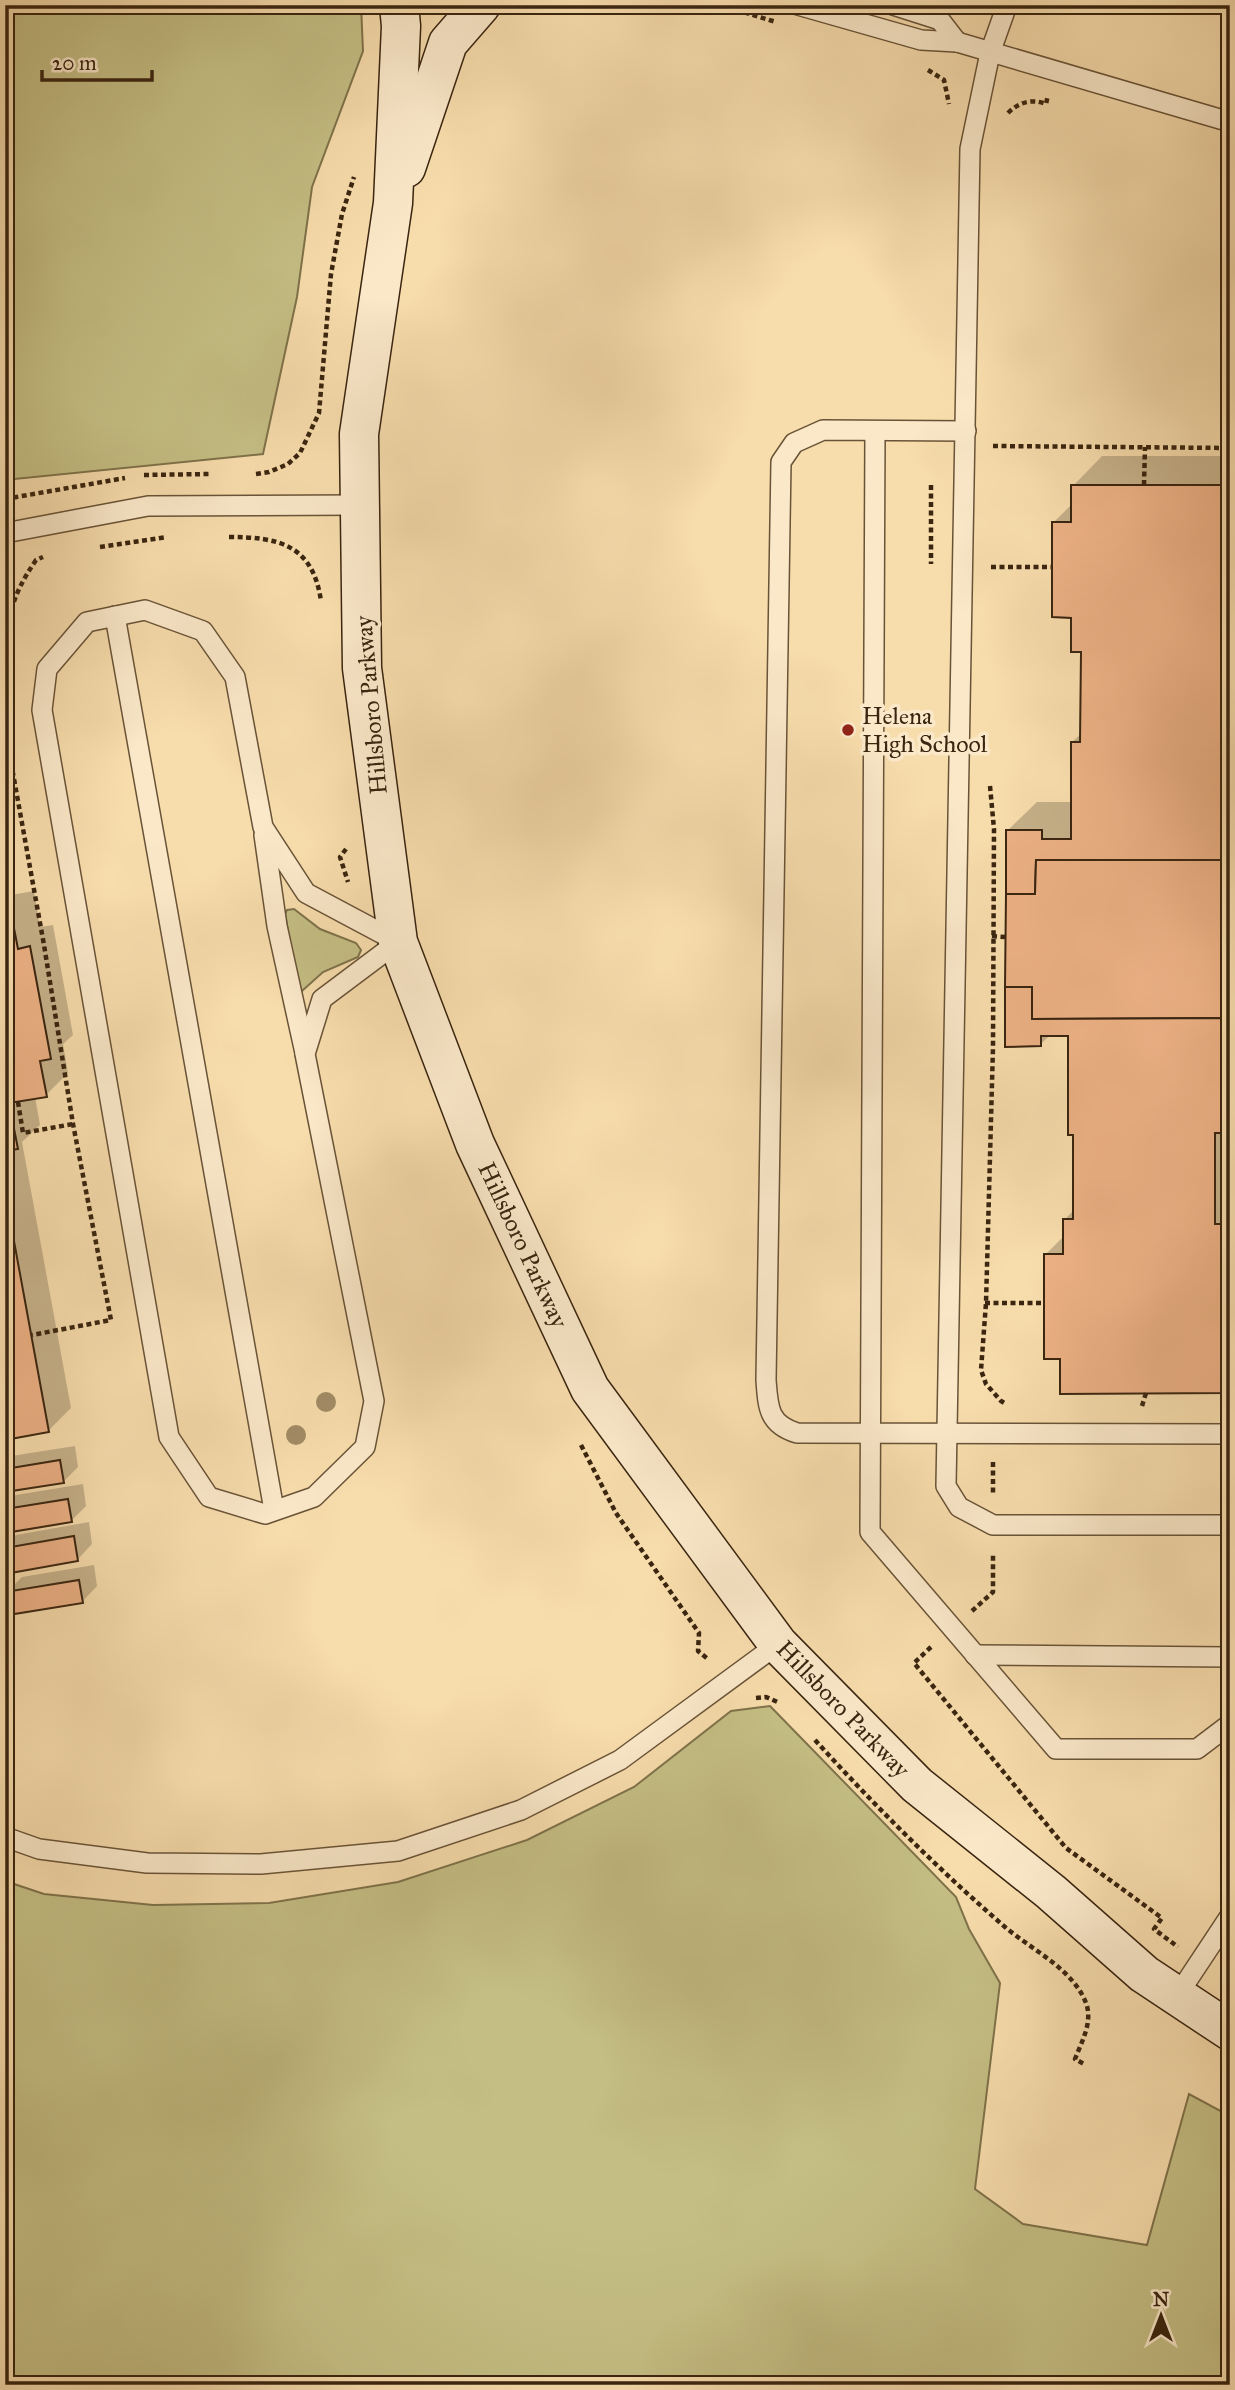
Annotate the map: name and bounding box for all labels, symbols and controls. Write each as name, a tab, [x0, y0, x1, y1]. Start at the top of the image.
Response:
scale bar	[42, 38, 152, 82]
text: 20 m	[52, 50, 97, 76]
street label: Hillsboro Parkway	[348, 614, 394, 796]
place label: Helena High School	[862, 701, 988, 759]
marker: Helena High School	[840, 722, 856, 738]
street label: Hillsboro Parkway	[471, 1157, 575, 1333]
street label: Hillsboro Parkway	[770, 1634, 917, 1784]
north arrow	[1126, 2282, 1196, 2352]
text: N	[1153, 2288, 1169, 2311]

